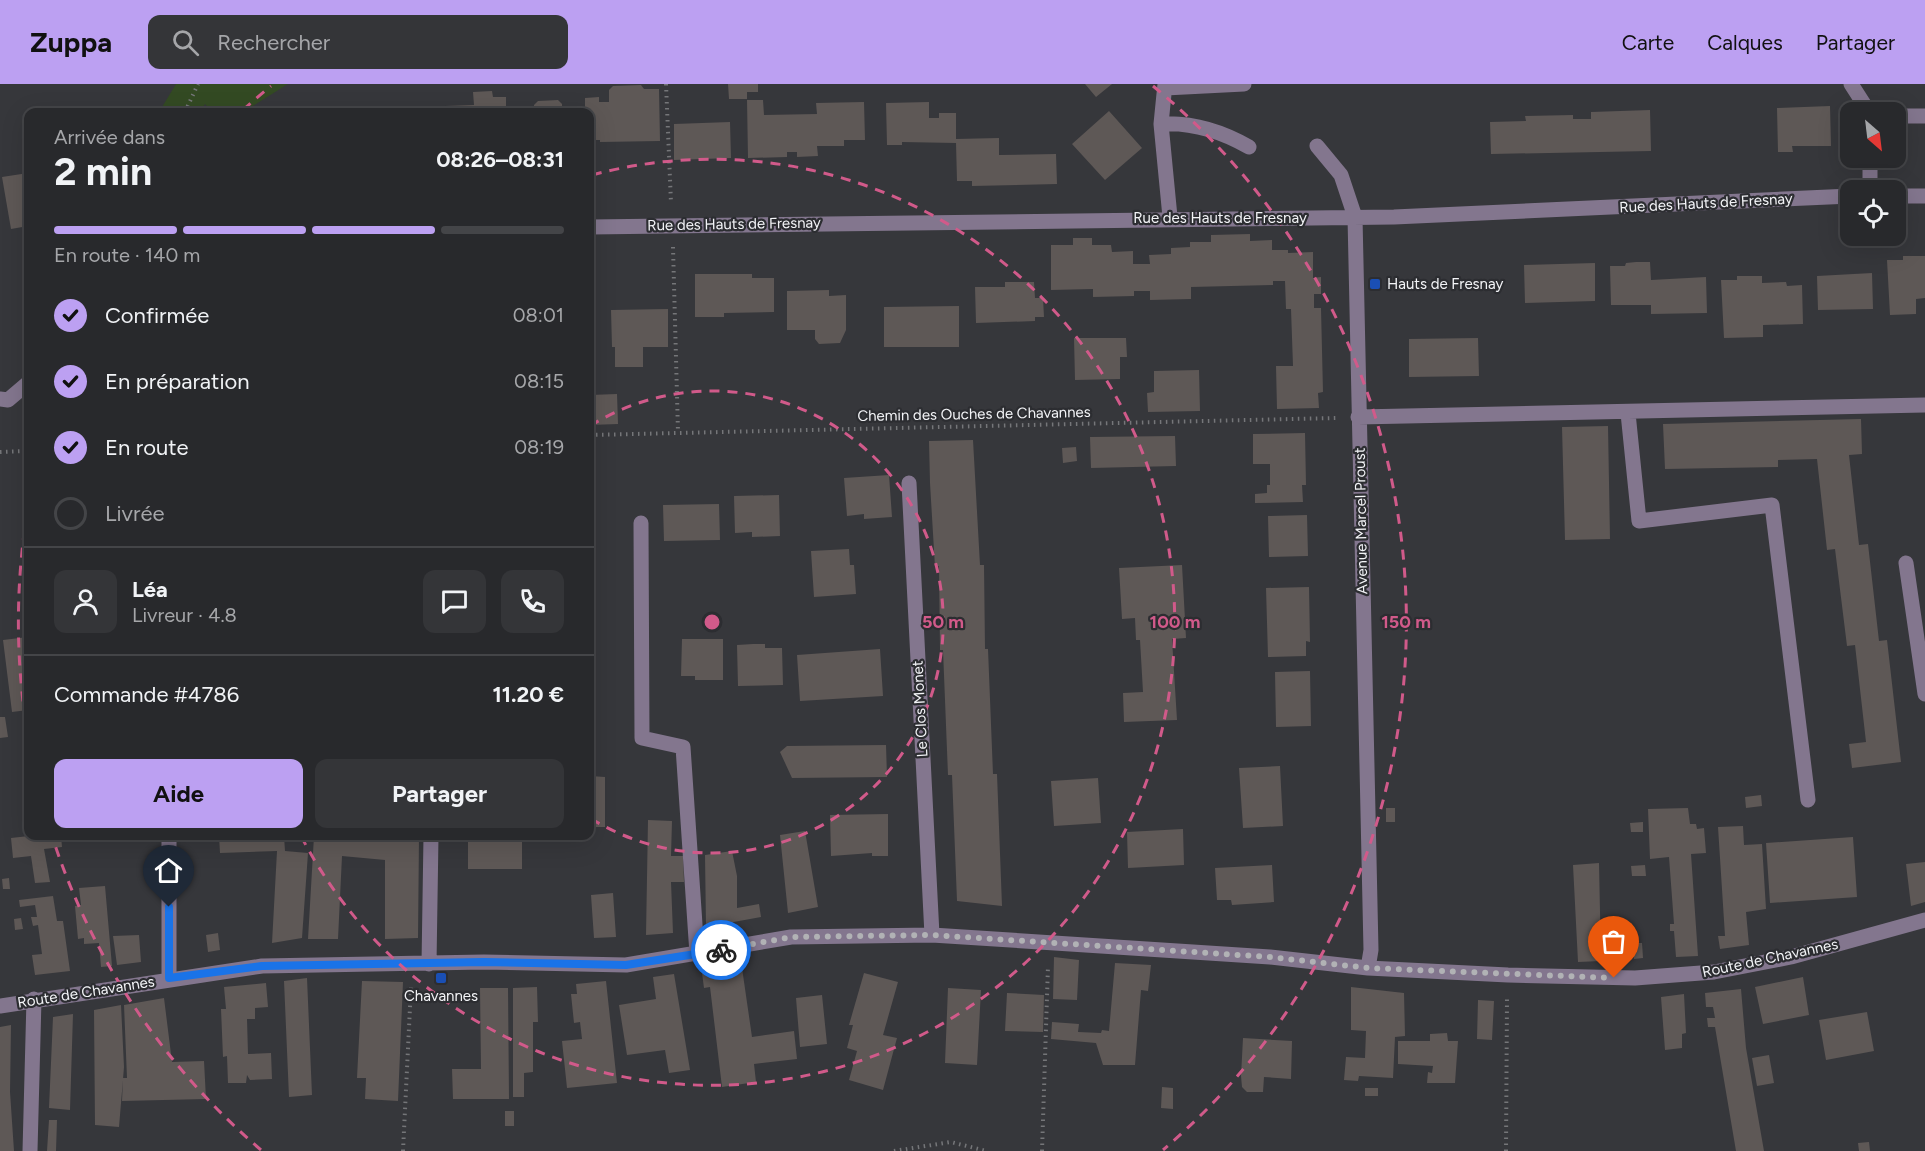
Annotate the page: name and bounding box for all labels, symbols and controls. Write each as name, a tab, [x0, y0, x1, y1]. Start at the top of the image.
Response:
search box	[148, 15, 568, 69]
text: Zuppa	[30, 25, 112, 59]
icon: search	[169, 26, 202, 59]
text: Rechercher	[217, 29, 330, 56]
text: Carte	[1622, 30, 1674, 55]
text: Calques	[1707, 30, 1783, 55]
text: Partager	[1816, 30, 1895, 55]
north arrow	[1840, 102, 1906, 168]
map controls	[1840, 102, 1906, 246]
text: Arrivée dans	[54, 125, 165, 149]
text: 08:26–08:31	[436, 146, 564, 173]
text: 2 min	[54, 148, 152, 195]
button: locate	[1840, 180, 1906, 246]
street label: Rue des Hauts de Fresnay	[1619, 189, 1793, 217]
street label: Rue des Hauts de Fresnay	[1133, 209, 1307, 227]
street label: Rue des Hauts de Fresnay	[647, 213, 821, 235]
text: En route · 140 m	[54, 243, 200, 267]
place label: Hauts de Fresnay	[1387, 275, 1503, 293]
marker: Hauts de Fresnay	[1368, 277, 1382, 291]
icon: check	[54, 299, 87, 332]
text: Confirmée	[105, 302, 209, 329]
text: 08:01	[513, 303, 564, 327]
icon: check	[54, 365, 87, 398]
text: En préparation	[105, 368, 250, 395]
text: 08:15	[514, 369, 564, 393]
street label: Chemin des Ouches de Chavannes	[857, 403, 1091, 425]
icon: check	[54, 431, 87, 464]
text: En route	[105, 434, 188, 461]
text: 08:19	[514, 435, 564, 459]
street label: Avenue Marcel Proust	[1351, 447, 1371, 594]
text: Livrée	[105, 500, 164, 527]
button: person	[54, 570, 117, 633]
button: chat	[423, 570, 486, 633]
button: phone	[501, 570, 564, 633]
text: Léa	[132, 576, 168, 603]
text: Livreur · 4.8	[132, 603, 237, 627]
text: 50 m	[922, 611, 964, 633]
text: 100 m	[1150, 611, 1200, 633]
text: 150 m	[1381, 611, 1431, 633]
centre of rings	[702, 612, 722, 632]
street label: Le Clos Monet	[908, 660, 932, 758]
text: Commande #4786	[54, 681, 239, 708]
text: 11.20 €	[492, 681, 564, 708]
button: Aide	[54, 759, 303, 828]
button: Partager	[315, 759, 564, 828]
pin	[143, 845, 194, 907]
icon: home	[152, 854, 185, 887]
pin	[1588, 916, 1639, 978]
courier	[691, 920, 751, 980]
icon: bag	[1597, 925, 1630, 958]
icon: bike	[705, 934, 738, 967]
street label: Route de Chavannes	[1700, 935, 1840, 981]
marker: Chavannes	[434, 971, 448, 985]
street label: Route de Chavannes	[16, 972, 156, 1012]
place label: Chavannes	[404, 987, 478, 1005]

